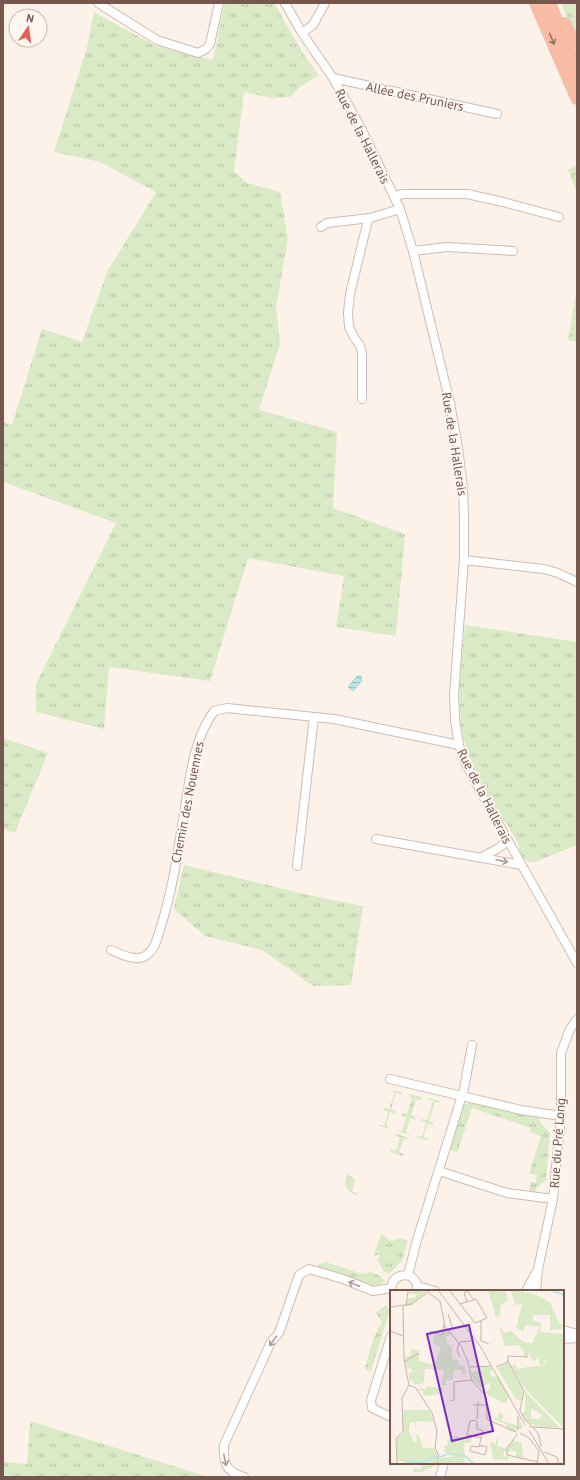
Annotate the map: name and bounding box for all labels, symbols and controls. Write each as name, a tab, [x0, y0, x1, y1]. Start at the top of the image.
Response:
north arrow	[8, 8, 48, 48]
text: N	[25, 11, 35, 26]
one-way arrow	[549, 32, 556, 44]
street label: Allée des Pruniers	[364, 78, 465, 115]
street label: Rue de la Hallerais	[331, 86, 394, 187]
street label: Rue de la Hallerais	[438, 391, 471, 497]
street label: Chemin des Nouennes	[167, 740, 208, 865]
street label: Rue de la Hallerais	[453, 746, 516, 847]
one-way arrow	[495, 858, 508, 866]
street label: Rue du Pré Long	[546, 1097, 569, 1189]
one-way arrow	[348, 1279, 360, 1287]
inset map	[390, 1290, 564, 1464]
one-way arrow	[268, 1335, 277, 1346]
one-way arrow	[221, 1453, 229, 1466]

